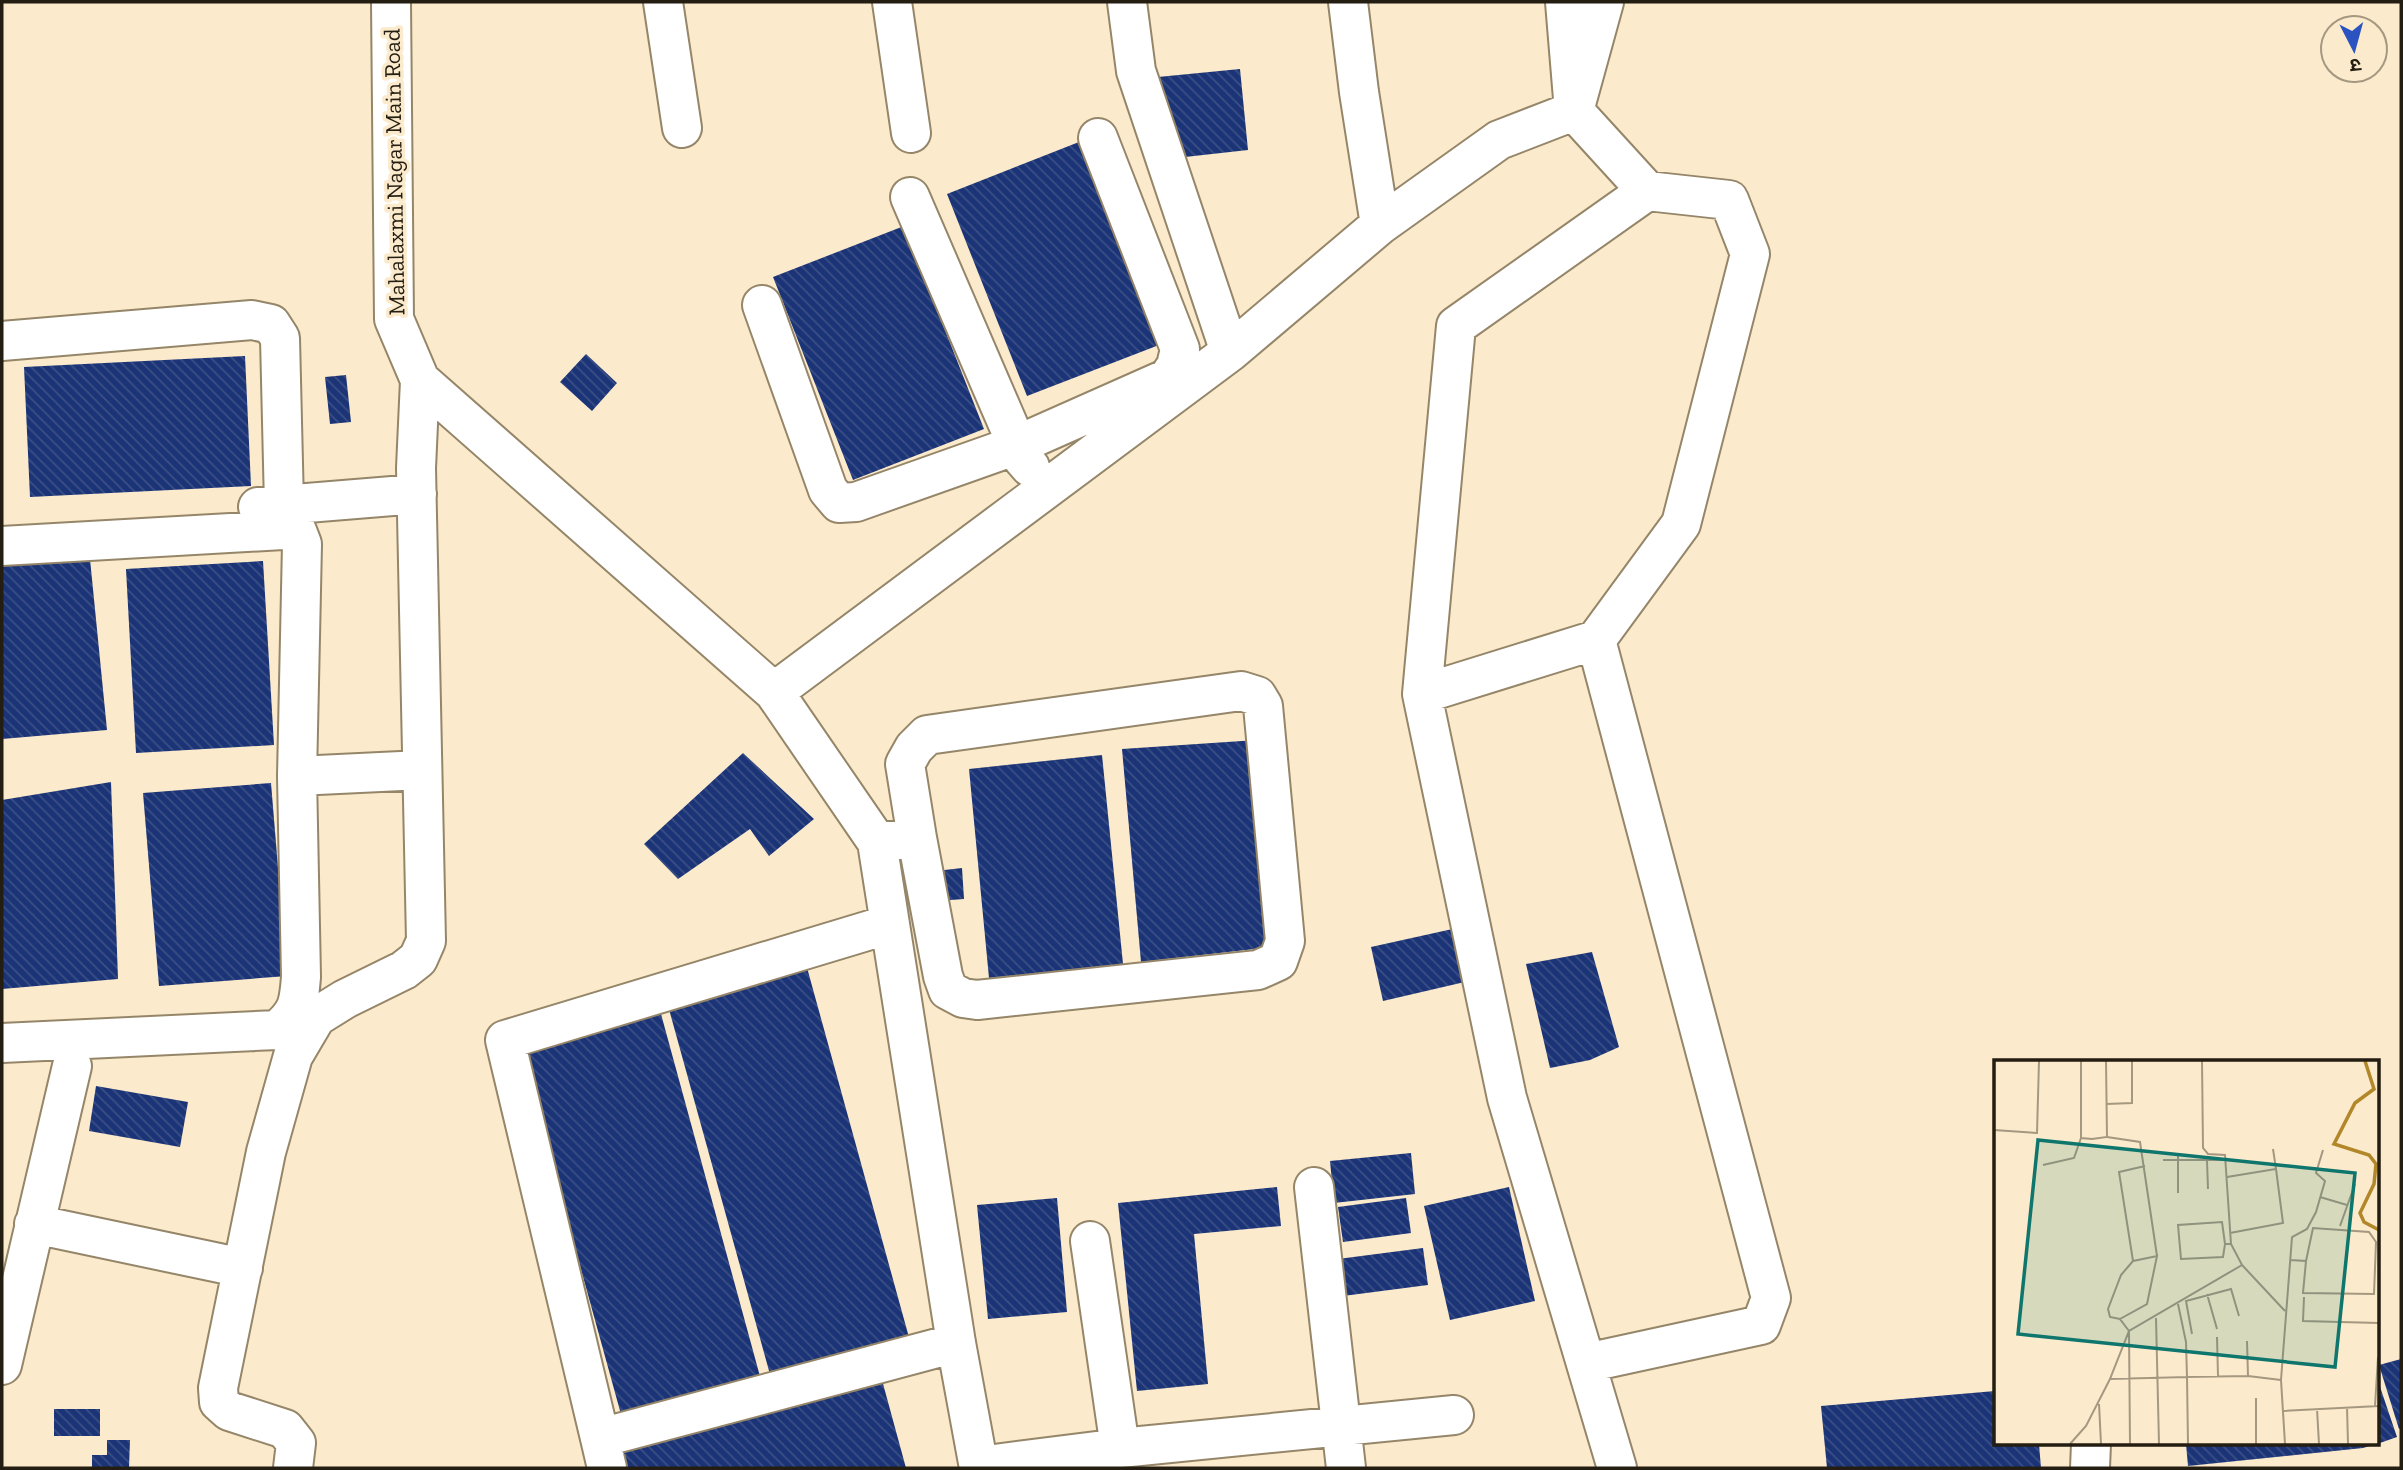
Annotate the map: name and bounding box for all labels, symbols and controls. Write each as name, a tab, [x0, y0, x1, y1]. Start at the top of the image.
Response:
north arrow	[2319, 14, 2389, 84]
street label: Mahalaxmi Nagar Main Road	[377, 28, 411, 316]
text: उ	[2348, 53, 2362, 78]
inset map	[1994, 1060, 2378, 1446]

